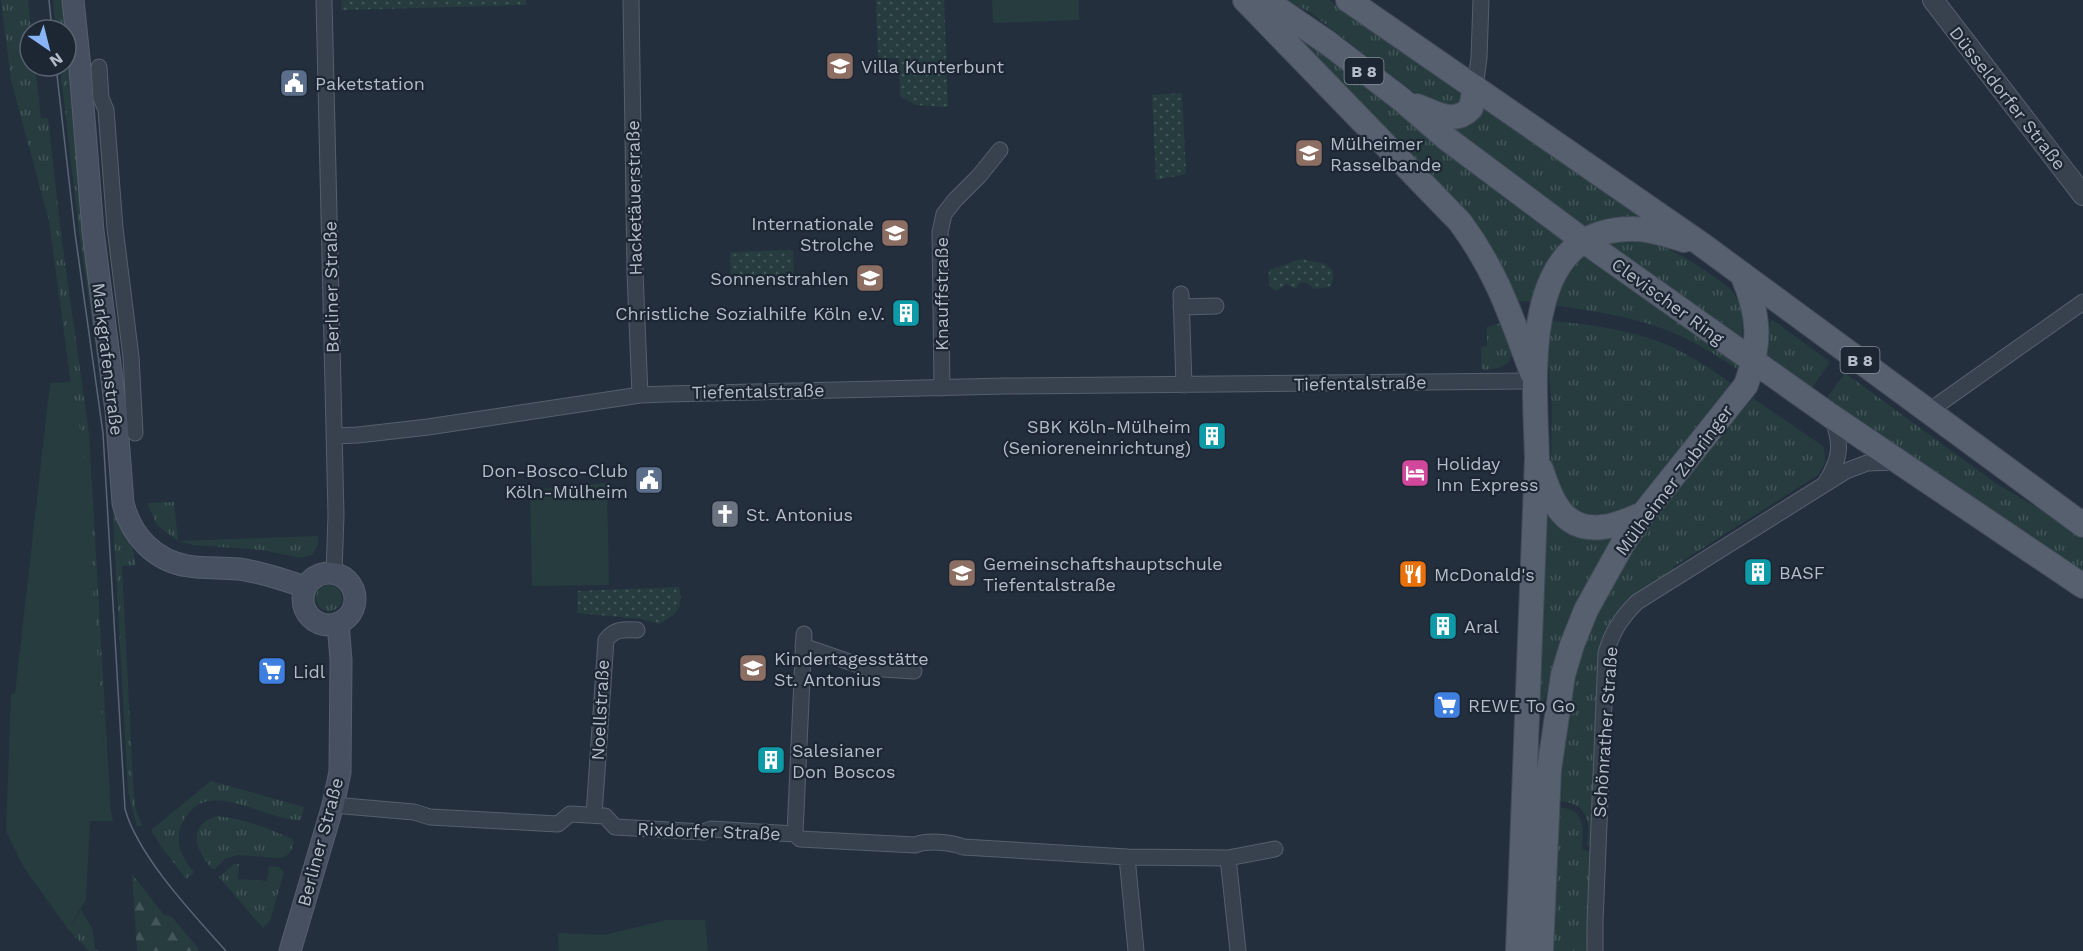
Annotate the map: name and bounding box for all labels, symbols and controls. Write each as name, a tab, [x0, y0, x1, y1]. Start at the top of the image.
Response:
north arrow	[18, 18, 78, 78]
street label: Düsseldorfer Straße	[1945, 22, 2071, 174]
text: N	[46, 49, 67, 71]
school or university icon: Villa Kunterbunt	[824, 50, 856, 82]
place label: Villa Kunterbunt	[861, 56, 1005, 77]
road number: B 8	[1344, 58, 1384, 84]
public building icon: Paketstation	[278, 67, 310, 99]
place label: Paketstation	[315, 73, 425, 94]
street label: Hacketäuerstraße	[622, 120, 646, 276]
place label: Mülheimer Rasselbande	[1330, 133, 1441, 175]
school or university icon: Mülheimer Rasselbande	[1293, 137, 1325, 169]
place label: Internationale Strolche	[751, 213, 874, 255]
school or university icon: Internationale Strolche	[879, 217, 911, 249]
street label: Berliner Straße	[319, 221, 343, 353]
street label: Knauffstraße	[931, 237, 952, 351]
street label: Clevischer Ring	[1608, 253, 1729, 349]
school or university icon: Sonnenstrahlen	[854, 262, 886, 294]
place label: Sonnenstrahlen	[710, 268, 849, 289]
street label: Markgrafenstraße	[88, 281, 128, 437]
building icon: Christliche Sozialhilfe Köln e.V.	[890, 297, 922, 329]
place label: Christliche Sozialhilfe Köln e.V.	[615, 303, 885, 324]
road number: B 8	[1840, 347, 1880, 373]
street label: Tiefentalstraße	[1293, 371, 1427, 395]
street label: Tiefentalstraße	[691, 379, 825, 403]
street label: Mülheimer Zubringer	[1611, 401, 1737, 559]
place label: SBK Köln-Mülheim (Senioreneinrichtung)	[1003, 416, 1191, 458]
building icon: SBK Köln-Mülheim (Senioreneinrichtung)	[1196, 420, 1228, 452]
place label: Holiday Inn Express	[1436, 453, 1538, 495]
hotel icon: Holiday Inn Express	[1399, 457, 1431, 489]
place label: Don-Bosco-Club Köln-Mülheim	[482, 460, 628, 502]
public building icon: Don-Bosco-Club Köln-Mülheim	[633, 464, 665, 496]
church icon: St. Antonius	[709, 498, 741, 530]
place label: St. Antonius	[746, 504, 853, 525]
place label: Gemeinschaftshauptschule Tiefentalstraße	[983, 553, 1223, 595]
building icon: BASF	[1742, 556, 1774, 588]
school or university icon: Gemeinschaftshauptschule Tiefentalstraße	[946, 557, 978, 589]
restaurant icon: McDonald's	[1397, 558, 1429, 590]
place label: BASF	[1779, 562, 1825, 583]
place label: McDonald's	[1434, 564, 1535, 585]
building icon: Aral	[1427, 610, 1459, 642]
place label: Aral	[1464, 616, 1499, 637]
street label: Schönrather Straße	[1589, 646, 1621, 818]
place label: Kindertagesstätte St. Antonius	[774, 648, 929, 690]
school or university icon: Kindertagesstätte St. Antonius	[737, 652, 769, 684]
supermarket icon: Lidl	[256, 655, 288, 687]
street label: Noellstraße	[587, 659, 613, 761]
place label: Lidl	[293, 661, 326, 682]
supermarket icon: REWE To Go	[1431, 689, 1463, 721]
place label: REWE To Go	[1468, 695, 1576, 716]
place label: Salesianer Don Boscos	[792, 740, 895, 782]
building icon: Salesianer Don Boscos	[755, 744, 787, 776]
street label: Berliner Straße	[293, 775, 347, 909]
street label: Rixdorfer Straße	[637, 818, 781, 844]

